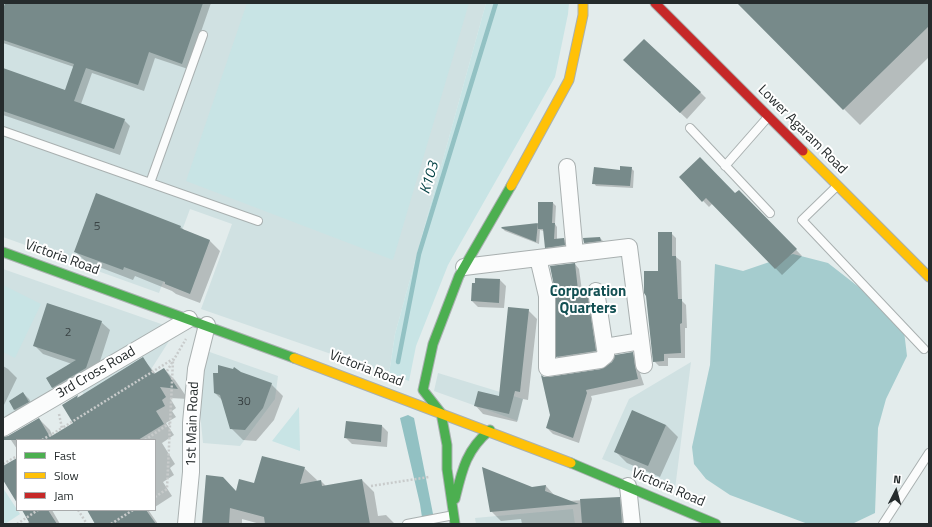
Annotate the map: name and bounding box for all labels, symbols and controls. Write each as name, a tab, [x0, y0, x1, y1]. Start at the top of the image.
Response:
street label: Lower Agaram Road	[754, 82, 850, 178]
water label: K103	[417, 160, 443, 196]
house number: 5	[94, 220, 100, 234]
street label: Victoria Road	[23, 237, 101, 279]
district label: Corporation Quarters	[550, 283, 626, 318]
house number: 2	[65, 326, 71, 340]
street label: 3rd Cross Road	[53, 343, 139, 403]
street label: Victoria Road	[327, 347, 405, 391]
street label: 1st Main Road	[183, 381, 203, 467]
house number: 30	[237, 395, 251, 409]
legend	[16, 439, 156, 511]
text: Fast	[54, 446, 76, 465]
street label: Victoria Road	[629, 465, 707, 511]
text: Slow	[54, 466, 79, 485]
north arrow	[876, 471, 916, 511]
text: N	[893, 471, 902, 487]
text: Jam	[54, 486, 74, 505]

